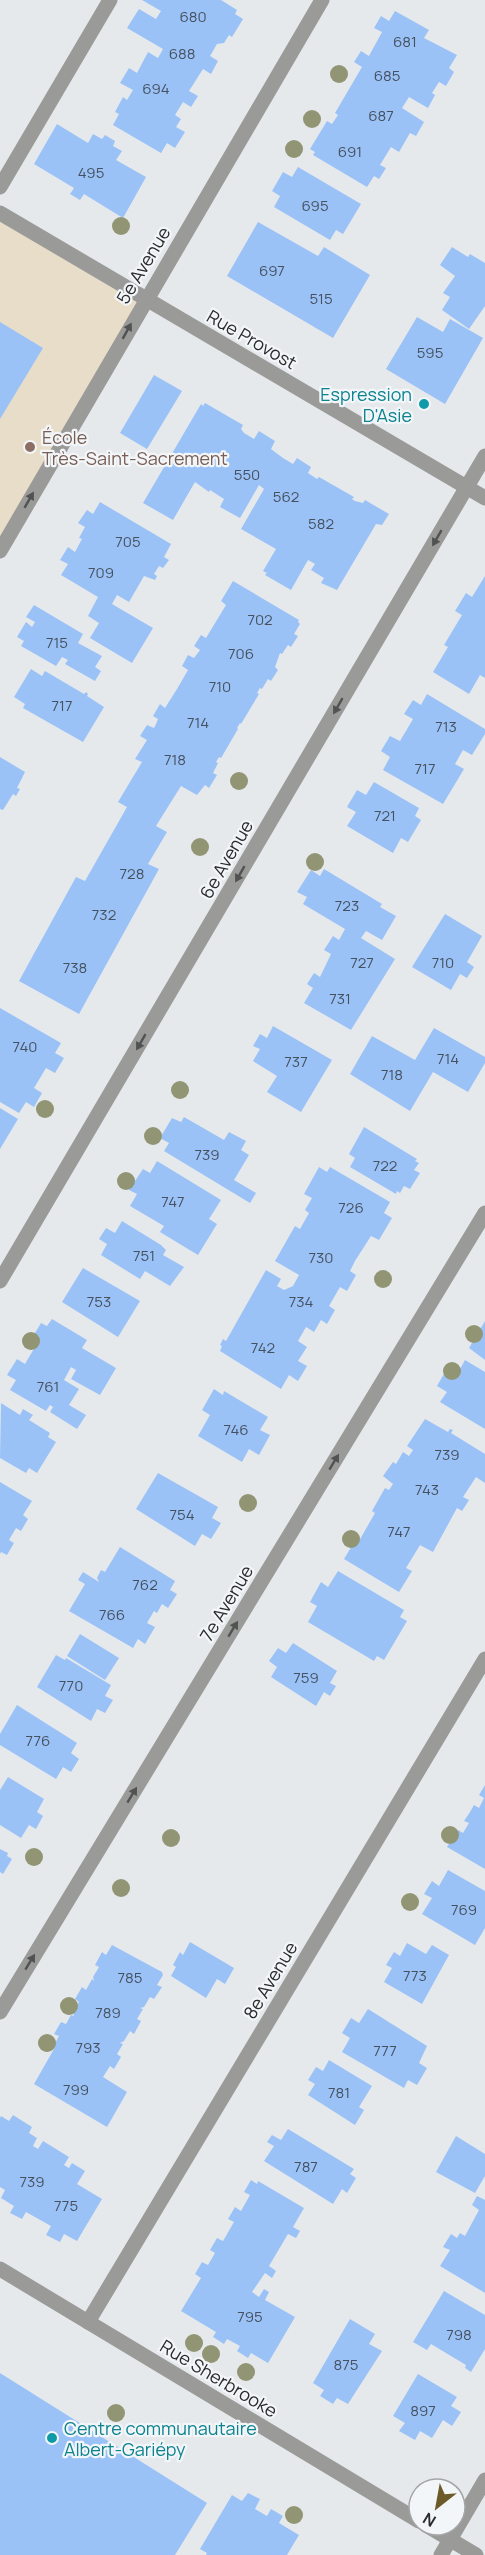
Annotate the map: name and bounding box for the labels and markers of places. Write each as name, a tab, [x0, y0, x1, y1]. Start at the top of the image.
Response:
place label: Espression D'Asie	[320, 382, 412, 427]
marker: Espression D'Asie	[417, 397, 431, 411]
place label: École Très-Saint-Sacrement	[42, 425, 228, 470]
marker: École Très-Saint-Sacrement	[23, 440, 37, 454]
place label: Centre communautaire Albert-Gariépy	[64, 2416, 257, 2461]
marker: Centre communautaire Albert-Gariépy	[45, 2431, 59, 2445]

